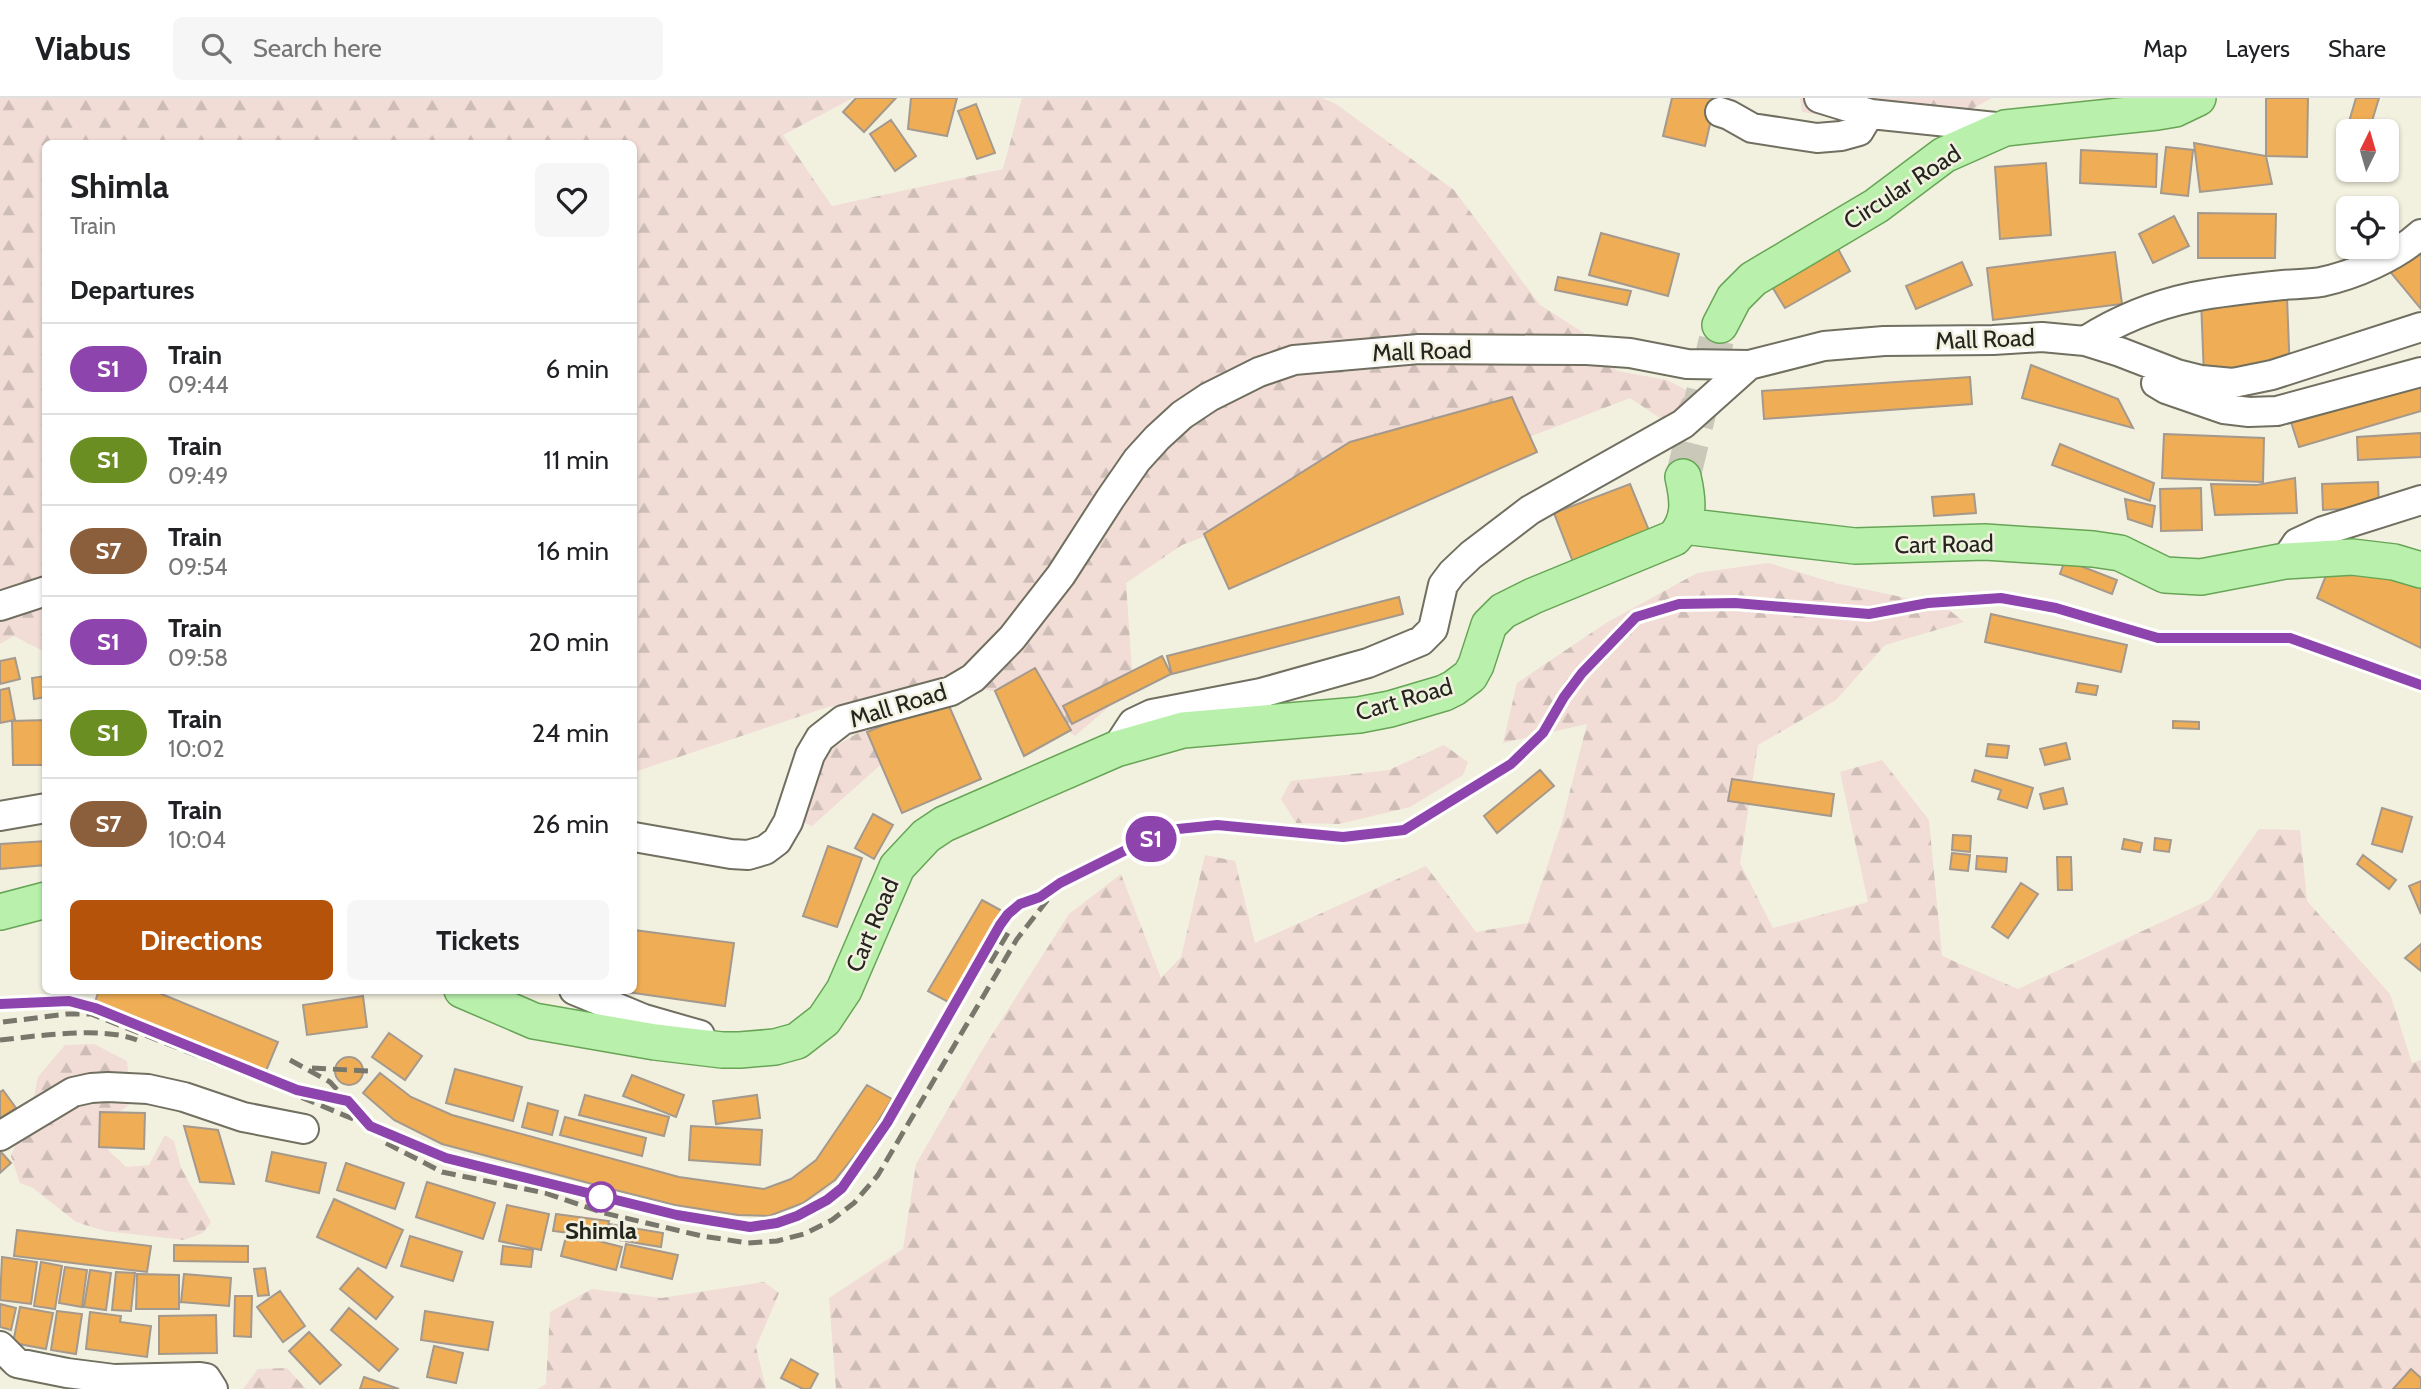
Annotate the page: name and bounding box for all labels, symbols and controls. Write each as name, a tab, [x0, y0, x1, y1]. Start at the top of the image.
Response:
search box	[173, 17, 663, 80]
text: Viabus	[35, 28, 131, 68]
icon: search	[197, 29, 235, 67]
text: Search here	[253, 32, 382, 64]
text: Map	[2143, 34, 2187, 63]
text: Layers	[2225, 34, 2290, 63]
text: Share	[2328, 34, 2386, 63]
north arrow	[2336, 119, 2399, 182]
map controls	[2336, 119, 2399, 259]
street label: Circular Road	[1838, 138, 1966, 236]
button: heart	[535, 163, 609, 237]
text: Shimla	[70, 166, 169, 206]
button: locate	[2336, 196, 2399, 259]
text: Train	[70, 212, 116, 240]
text: Departures	[70, 274, 194, 306]
street label: Mall Road	[1935, 323, 2035, 355]
street label: Mall Road	[1372, 335, 1472, 367]
text: Train	[168, 339, 222, 371]
text: 6 min	[546, 353, 609, 385]
text: S1	[97, 354, 120, 383]
text: 09:44	[168, 371, 229, 399]
text: Train	[168, 430, 222, 462]
text: 11 min	[543, 444, 609, 476]
text: S1	[97, 445, 120, 474]
text: 09:49	[168, 462, 228, 490]
text: Train	[168, 521, 222, 553]
street label: Cart Road	[1894, 529, 1994, 559]
text: 16 min	[537, 535, 609, 567]
text: S7	[95, 536, 122, 565]
text: 09:54	[168, 553, 228, 581]
text: Train	[168, 612, 222, 644]
text: 20 min	[529, 626, 609, 658]
text: S1	[97, 627, 120, 656]
text: 09:58	[168, 644, 228, 672]
street label: Cart Road	[1352, 671, 1456, 727]
street label: Mall Road	[846, 677, 950, 733]
text: Train	[168, 703, 222, 735]
text: 24 min	[532, 717, 609, 749]
text: S1	[97, 718, 120, 747]
text: 10:02	[168, 735, 224, 763]
text: Train	[168, 794, 222, 826]
text: 26 min	[532, 808, 609, 840]
text: S7	[95, 809, 122, 838]
line badge: S1	[1120, 816, 1182, 862]
text: S1	[1140, 824, 1162, 853]
text: 10:04	[168, 826, 226, 854]
street label: Cart Road	[839, 874, 905, 976]
button: Directions	[70, 900, 333, 980]
button: Tickets	[347, 900, 609, 980]
marker: Shimla	[586, 1182, 616, 1212]
place label: Shimla	[565, 1216, 637, 1245]

